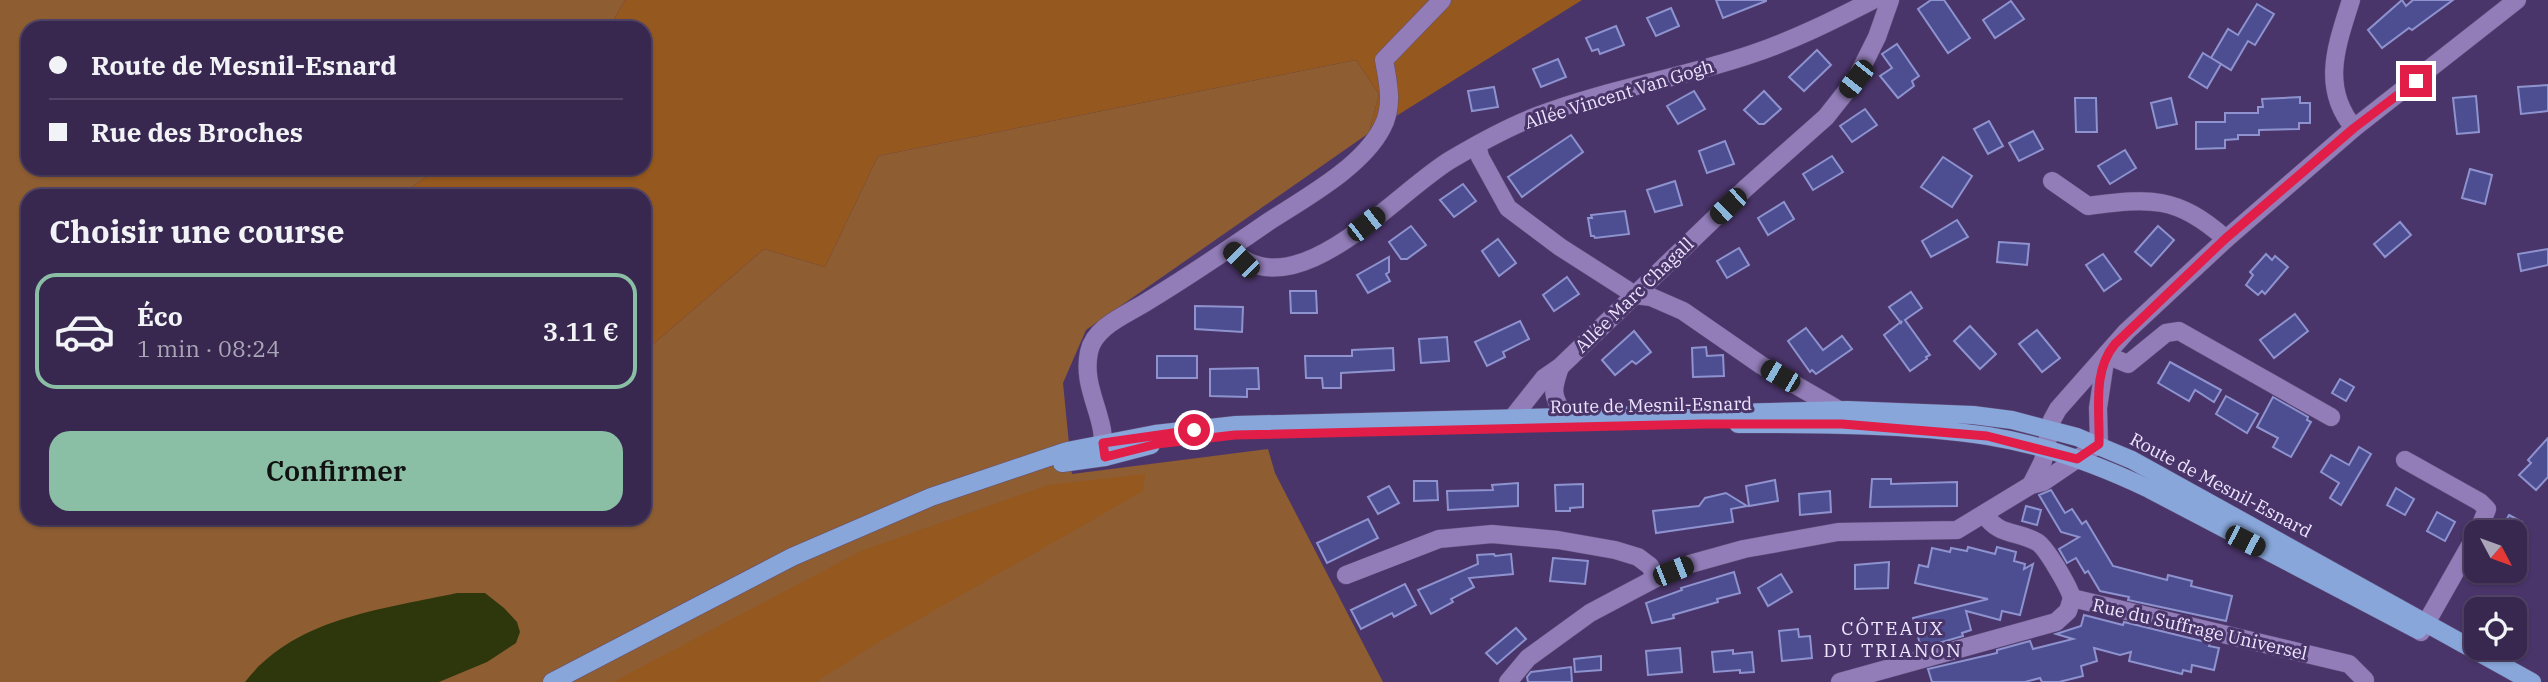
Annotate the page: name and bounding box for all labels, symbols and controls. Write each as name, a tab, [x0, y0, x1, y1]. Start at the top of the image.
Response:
text: Route de Mesnil-Esnard	[91, 48, 397, 82]
street label: Allée Vincent Van Gogh	[1522, 54, 1716, 134]
car	[1835, 56, 1878, 102]
route end	[2400, 65, 2432, 97]
text: Rue des Broches	[91, 115, 303, 149]
car	[1706, 184, 1751, 228]
car	[1343, 203, 1390, 245]
text: Choisir une course	[49, 210, 345, 252]
street label: Allée Marc Chagall	[1570, 232, 1698, 358]
car	[1219, 238, 1264, 282]
text: Éco	[137, 299, 183, 333]
icon: car	[53, 300, 116, 363]
text: 3.11 €	[543, 314, 619, 348]
text: 1 min · 08:24	[137, 333, 280, 363]
car	[1757, 356, 1804, 396]
street label: Route de Mesnil-Esnard	[1550, 392, 1752, 418]
route start	[1178, 414, 1210, 446]
street label: Route de Mesnil-Esnard	[2126, 427, 2316, 543]
button: Confirmer	[49, 431, 623, 511]
north arrow	[2464, 520, 2527, 583]
map controls	[2464, 520, 2527, 660]
car	[2222, 522, 2269, 560]
car	[1650, 553, 1697, 589]
street label: Rue du Suffrage Universel	[2090, 593, 2310, 665]
button: locate	[2464, 597, 2527, 660]
district label: CÔTEAUX DU TRIANON	[1823, 616, 1963, 662]

